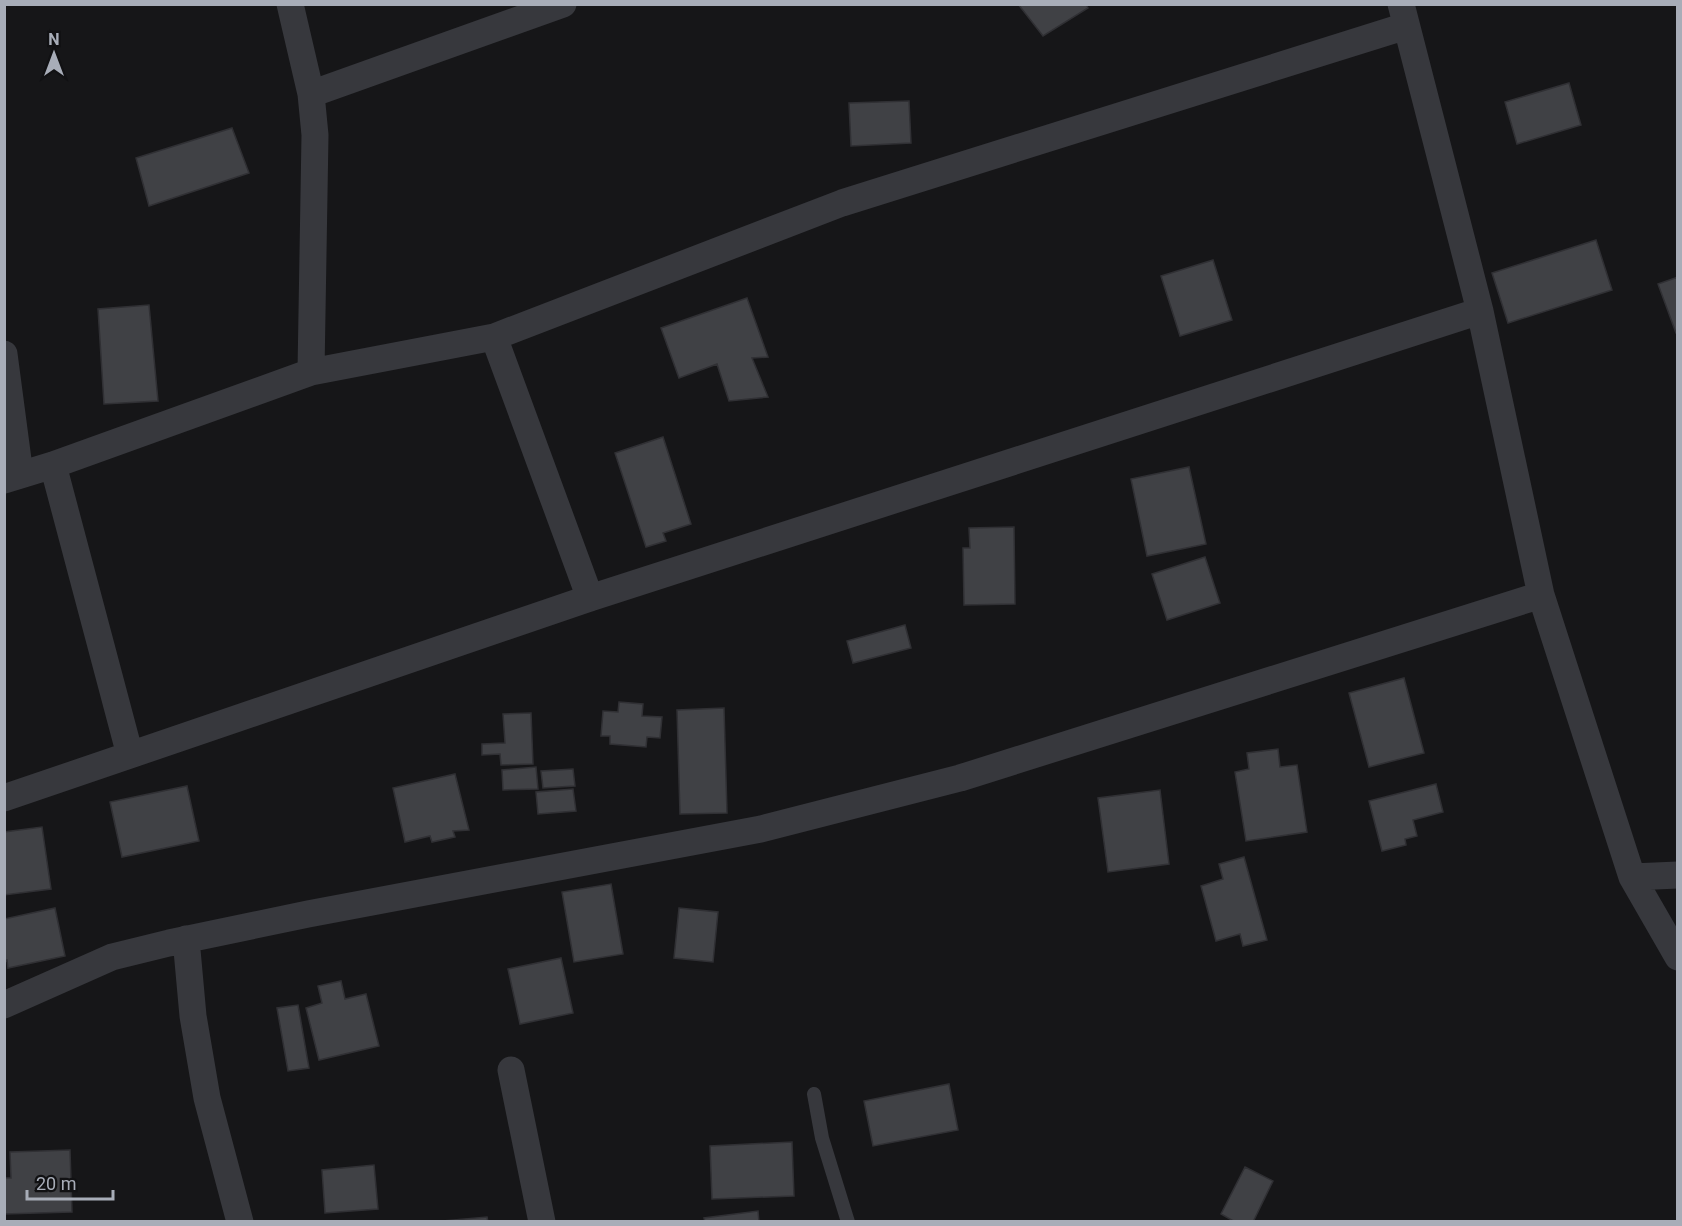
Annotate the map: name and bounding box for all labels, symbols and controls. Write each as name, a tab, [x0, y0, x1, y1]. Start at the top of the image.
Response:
north arrow	[24, 24, 84, 84]
text: N	[48, 30, 60, 49]
scale bar	[27, 1163, 112, 1201]
text: 20 m	[36, 1173, 76, 1194]

